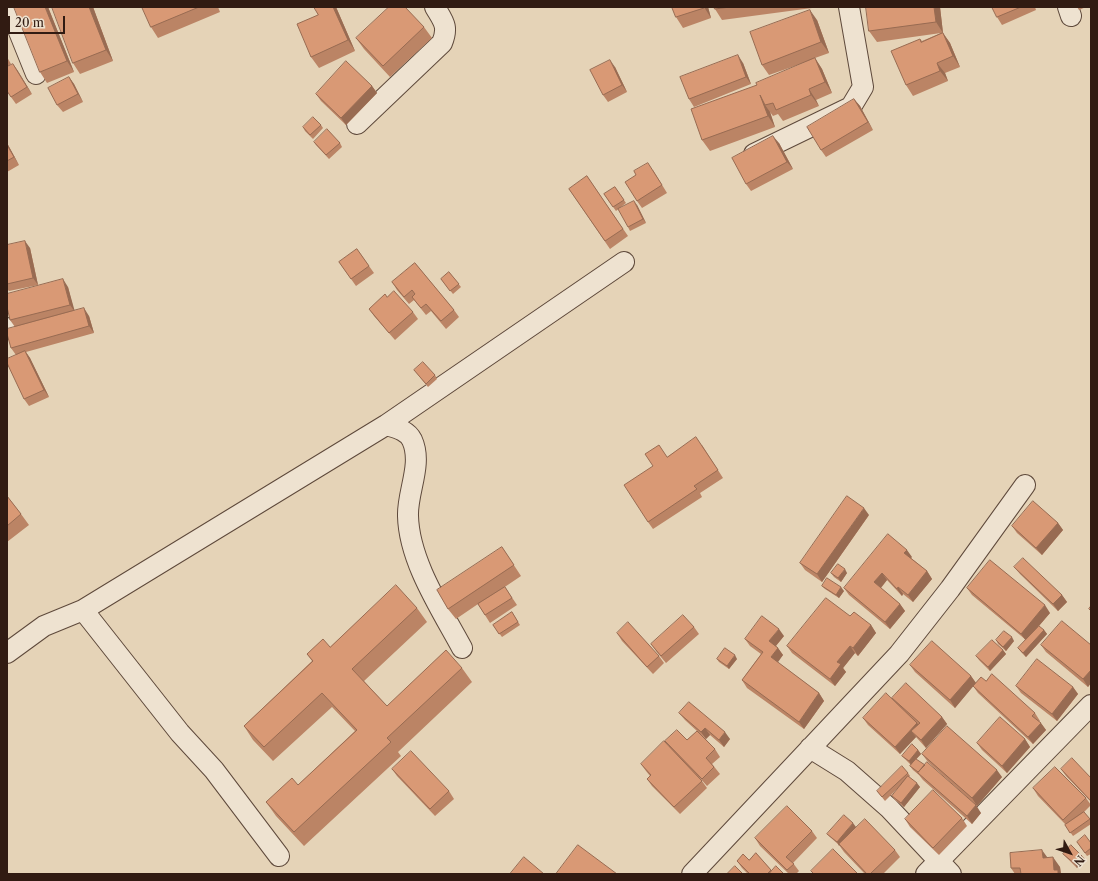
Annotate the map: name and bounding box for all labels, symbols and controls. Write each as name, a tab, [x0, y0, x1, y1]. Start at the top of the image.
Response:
scale bar	[10, 8, 67, 34]
text: 20 m	[15, 15, 44, 30]
north arrow	[1050, 833, 1090, 873]
text: N	[1071, 853, 1088, 869]

